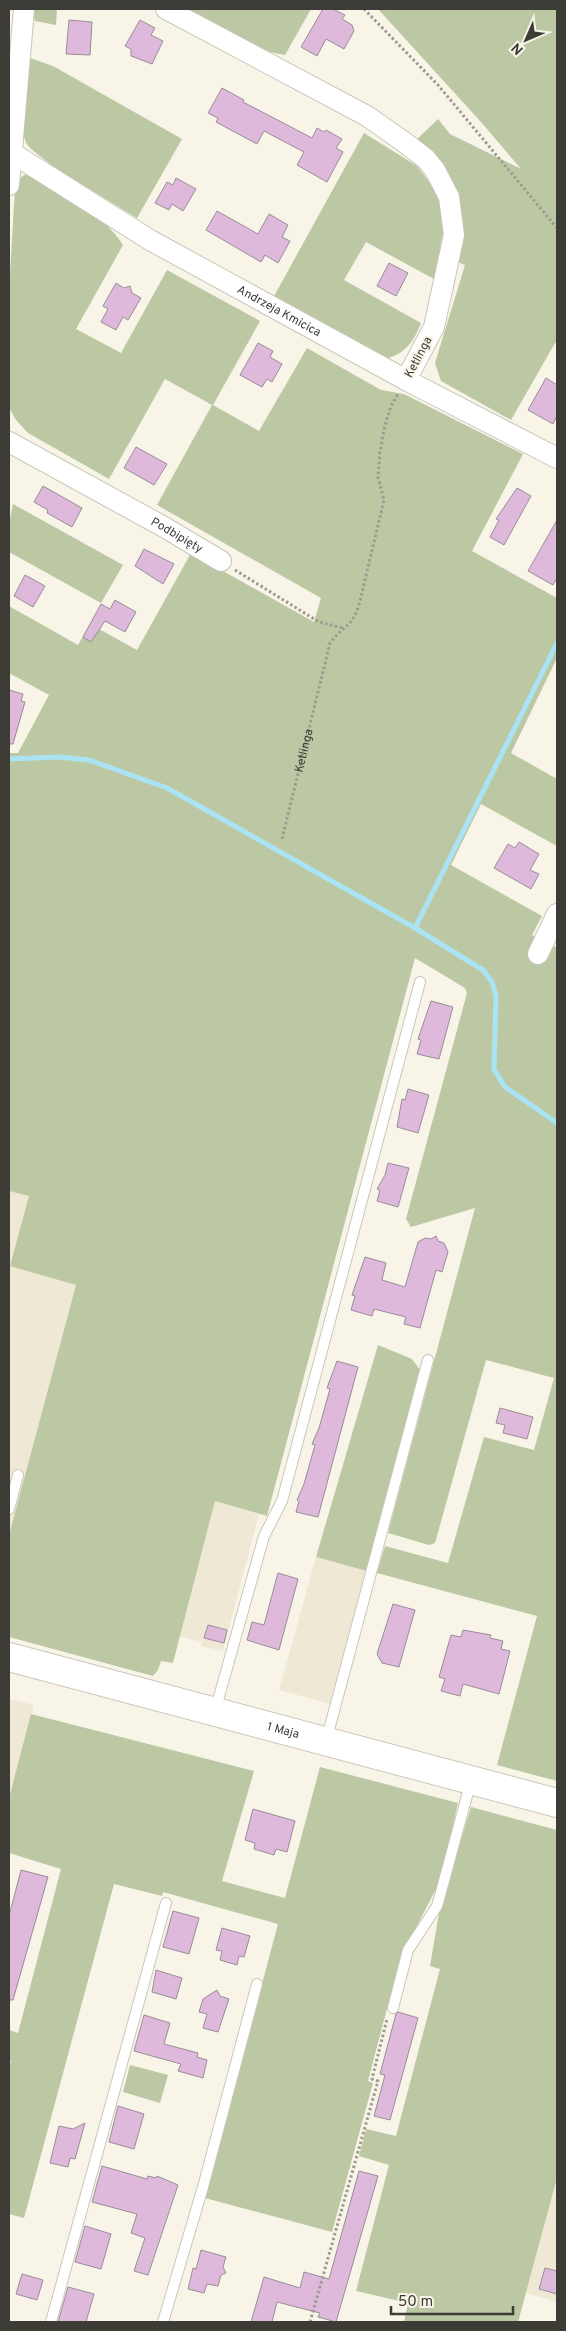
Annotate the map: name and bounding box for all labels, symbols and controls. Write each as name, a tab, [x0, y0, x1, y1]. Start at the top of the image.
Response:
north arrow	[501, 15, 551, 65]
text: N	[508, 39, 527, 58]
street label: Andrzeja Kmicica	[234, 282, 324, 341]
street label: Ketlinga	[401, 334, 436, 381]
street label: Podbipięty	[148, 514, 206, 557]
street label: Ketlinga	[292, 727, 318, 774]
street label: 1 Maja	[265, 1719, 301, 1743]
scale bar	[391, 2284, 514, 2316]
text: 50 m	[398, 2293, 433, 2312]

